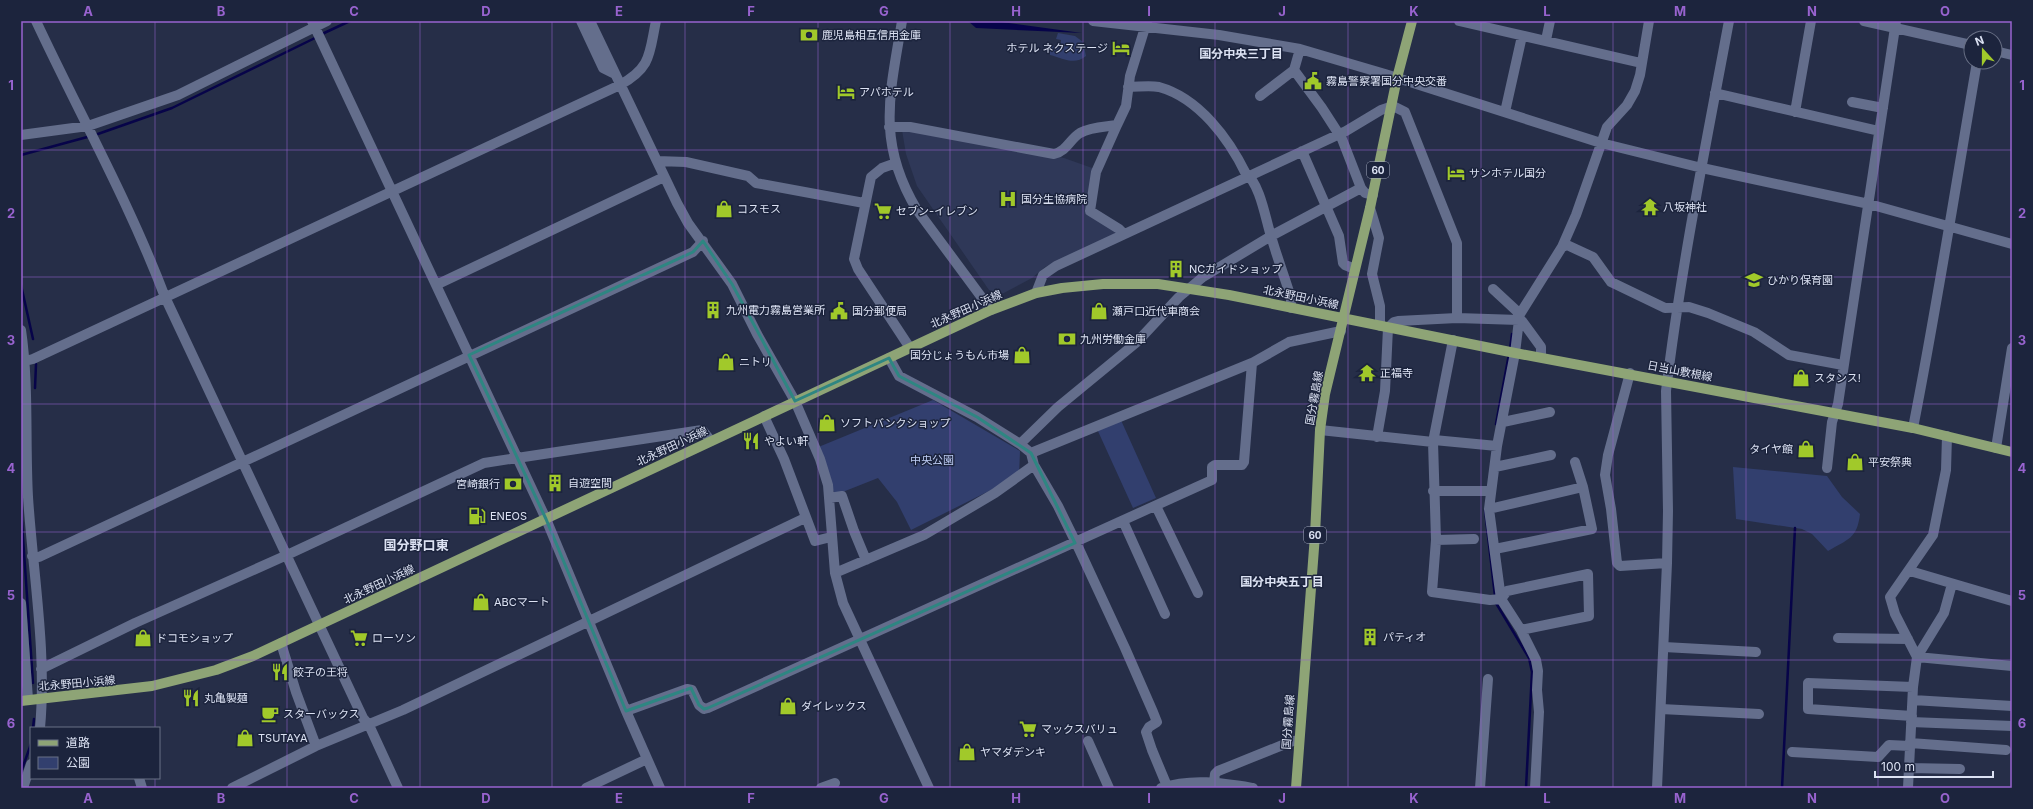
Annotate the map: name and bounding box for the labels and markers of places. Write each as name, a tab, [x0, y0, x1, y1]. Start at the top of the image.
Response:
bank icon: 鹿児島相互信用金庫	[799, 25, 819, 45]
place label: 鹿児島相互信用金庫	[822, 28, 921, 42]
hotel icon: ホテル ネクステージ	[1111, 38, 1131, 58]
place label: ホテル ネクステージ	[1006, 41, 1108, 55]
public building icon: 霧島警察署国分中央交番	[1303, 71, 1323, 91]
place label: 霧島警察署国分中央交番	[1326, 74, 1447, 88]
hotel icon: アパホテル	[836, 82, 856, 102]
place label: アパホテル	[859, 85, 914, 99]
hotel icon: サンホテル国分	[1446, 163, 1466, 183]
place label: サンホテル国分	[1469, 166, 1546, 180]
hospital icon: 国分生協病院	[998, 189, 1018, 209]
place label: 国分生協病院	[1021, 192, 1087, 206]
temple icon: 八坂神社	[1640, 197, 1660, 217]
shop icon: コスモス	[714, 199, 734, 219]
place label: 八坂神社	[1663, 200, 1707, 214]
supermarket icon: セブン-イレブン	[873, 201, 893, 221]
place label: コスモス	[737, 202, 781, 216]
place label: セブン-イレブン	[896, 204, 978, 218]
building icon: NCガイドショップ	[1166, 259, 1186, 279]
place label: NCガイドショップ	[1189, 262, 1282, 276]
school or university icon: ひかり保育園	[1744, 270, 1764, 290]
place label: ひかり保育園	[1767, 273, 1833, 287]
building icon: 九州電力霧島営業所	[703, 300, 723, 320]
public building icon: 国分郵便局	[829, 301, 849, 321]
shop icon: 瀬戸口近代車商会	[1089, 301, 1109, 321]
place label: 九州電力霧島営業所	[726, 303, 826, 317]
place label: 国分郵便局	[852, 304, 907, 318]
place label: 瀬戸口近代車商会	[1112, 304, 1200, 318]
bank icon: 九州労働金庫	[1057, 329, 1077, 349]
place label: 九州労働金庫	[1080, 332, 1146, 346]
shop icon: 国分じょうもん市場	[1012, 345, 1032, 365]
place label: 国分じょうもん市場	[910, 348, 1009, 362]
shop icon: ニトリ	[716, 352, 736, 372]
place label: ニトリ	[739, 355, 772, 369]
temple icon: 正福寺	[1357, 363, 1377, 383]
place label: 正福寺	[1380, 366, 1413, 380]
shop icon: スタンス!	[1791, 368, 1811, 388]
place label: スタンス!	[1814, 371, 1861, 385]
shop icon: ソフトバンクショップ	[817, 413, 837, 433]
place label: ソフトバンクショップ	[840, 416, 951, 430]
restaurant icon: やよい軒	[741, 431, 761, 451]
place label: やよい軒	[764, 434, 809, 448]
shop icon: タイヤ館	[1796, 439, 1816, 459]
place label: タイヤ館	[1749, 442, 1793, 456]
shop icon: 平安祭典	[1845, 452, 1865, 472]
place label: 平安祭典	[1868, 455, 1912, 469]
building icon: 自遊空間	[545, 473, 565, 493]
bank icon: 宮崎銀行	[503, 474, 523, 494]
place label: 自遊空間	[568, 476, 612, 490]
place label: 宮崎銀行	[456, 477, 500, 491]
fuel station icon: ENEOS	[467, 506, 487, 526]
place label: ENEOS	[490, 509, 527, 523]
shop icon: ABCマート	[471, 592, 491, 612]
place label: ABCマート	[494, 595, 550, 609]
building icon: パティオ	[1360, 627, 1380, 647]
shop icon: ドコモショップ	[133, 628, 153, 648]
supermarket icon: ローソン	[349, 628, 369, 648]
place label: パティオ	[1383, 630, 1426, 644]
place label: ドコモショップ	[156, 631, 233, 645]
place label: ローソン	[372, 631, 416, 645]
restaurant icon: 餃子の王将	[270, 662, 290, 682]
place label: 餃子の王将	[293, 665, 348, 679]
restaurant icon: 丸亀製麺	[181, 688, 201, 708]
place label: 丸亀製麺	[204, 691, 248, 705]
shop icon: ダイレックス	[778, 696, 798, 716]
place label: ダイレックス	[801, 699, 867, 713]
cafe icon: スターバックス	[260, 704, 280, 724]
place label: スターバックス	[283, 707, 360, 721]
supermarket icon: マックスバリュ	[1018, 719, 1038, 739]
place label: マックスバリュ	[1041, 722, 1118, 736]
shop icon: TSUTAYA	[235, 728, 255, 748]
place label: TSUTAYA	[258, 731, 308, 745]
shop icon: ヤマダデンキ	[957, 742, 977, 762]
place label: ヤマダデンキ	[980, 745, 1046, 759]

